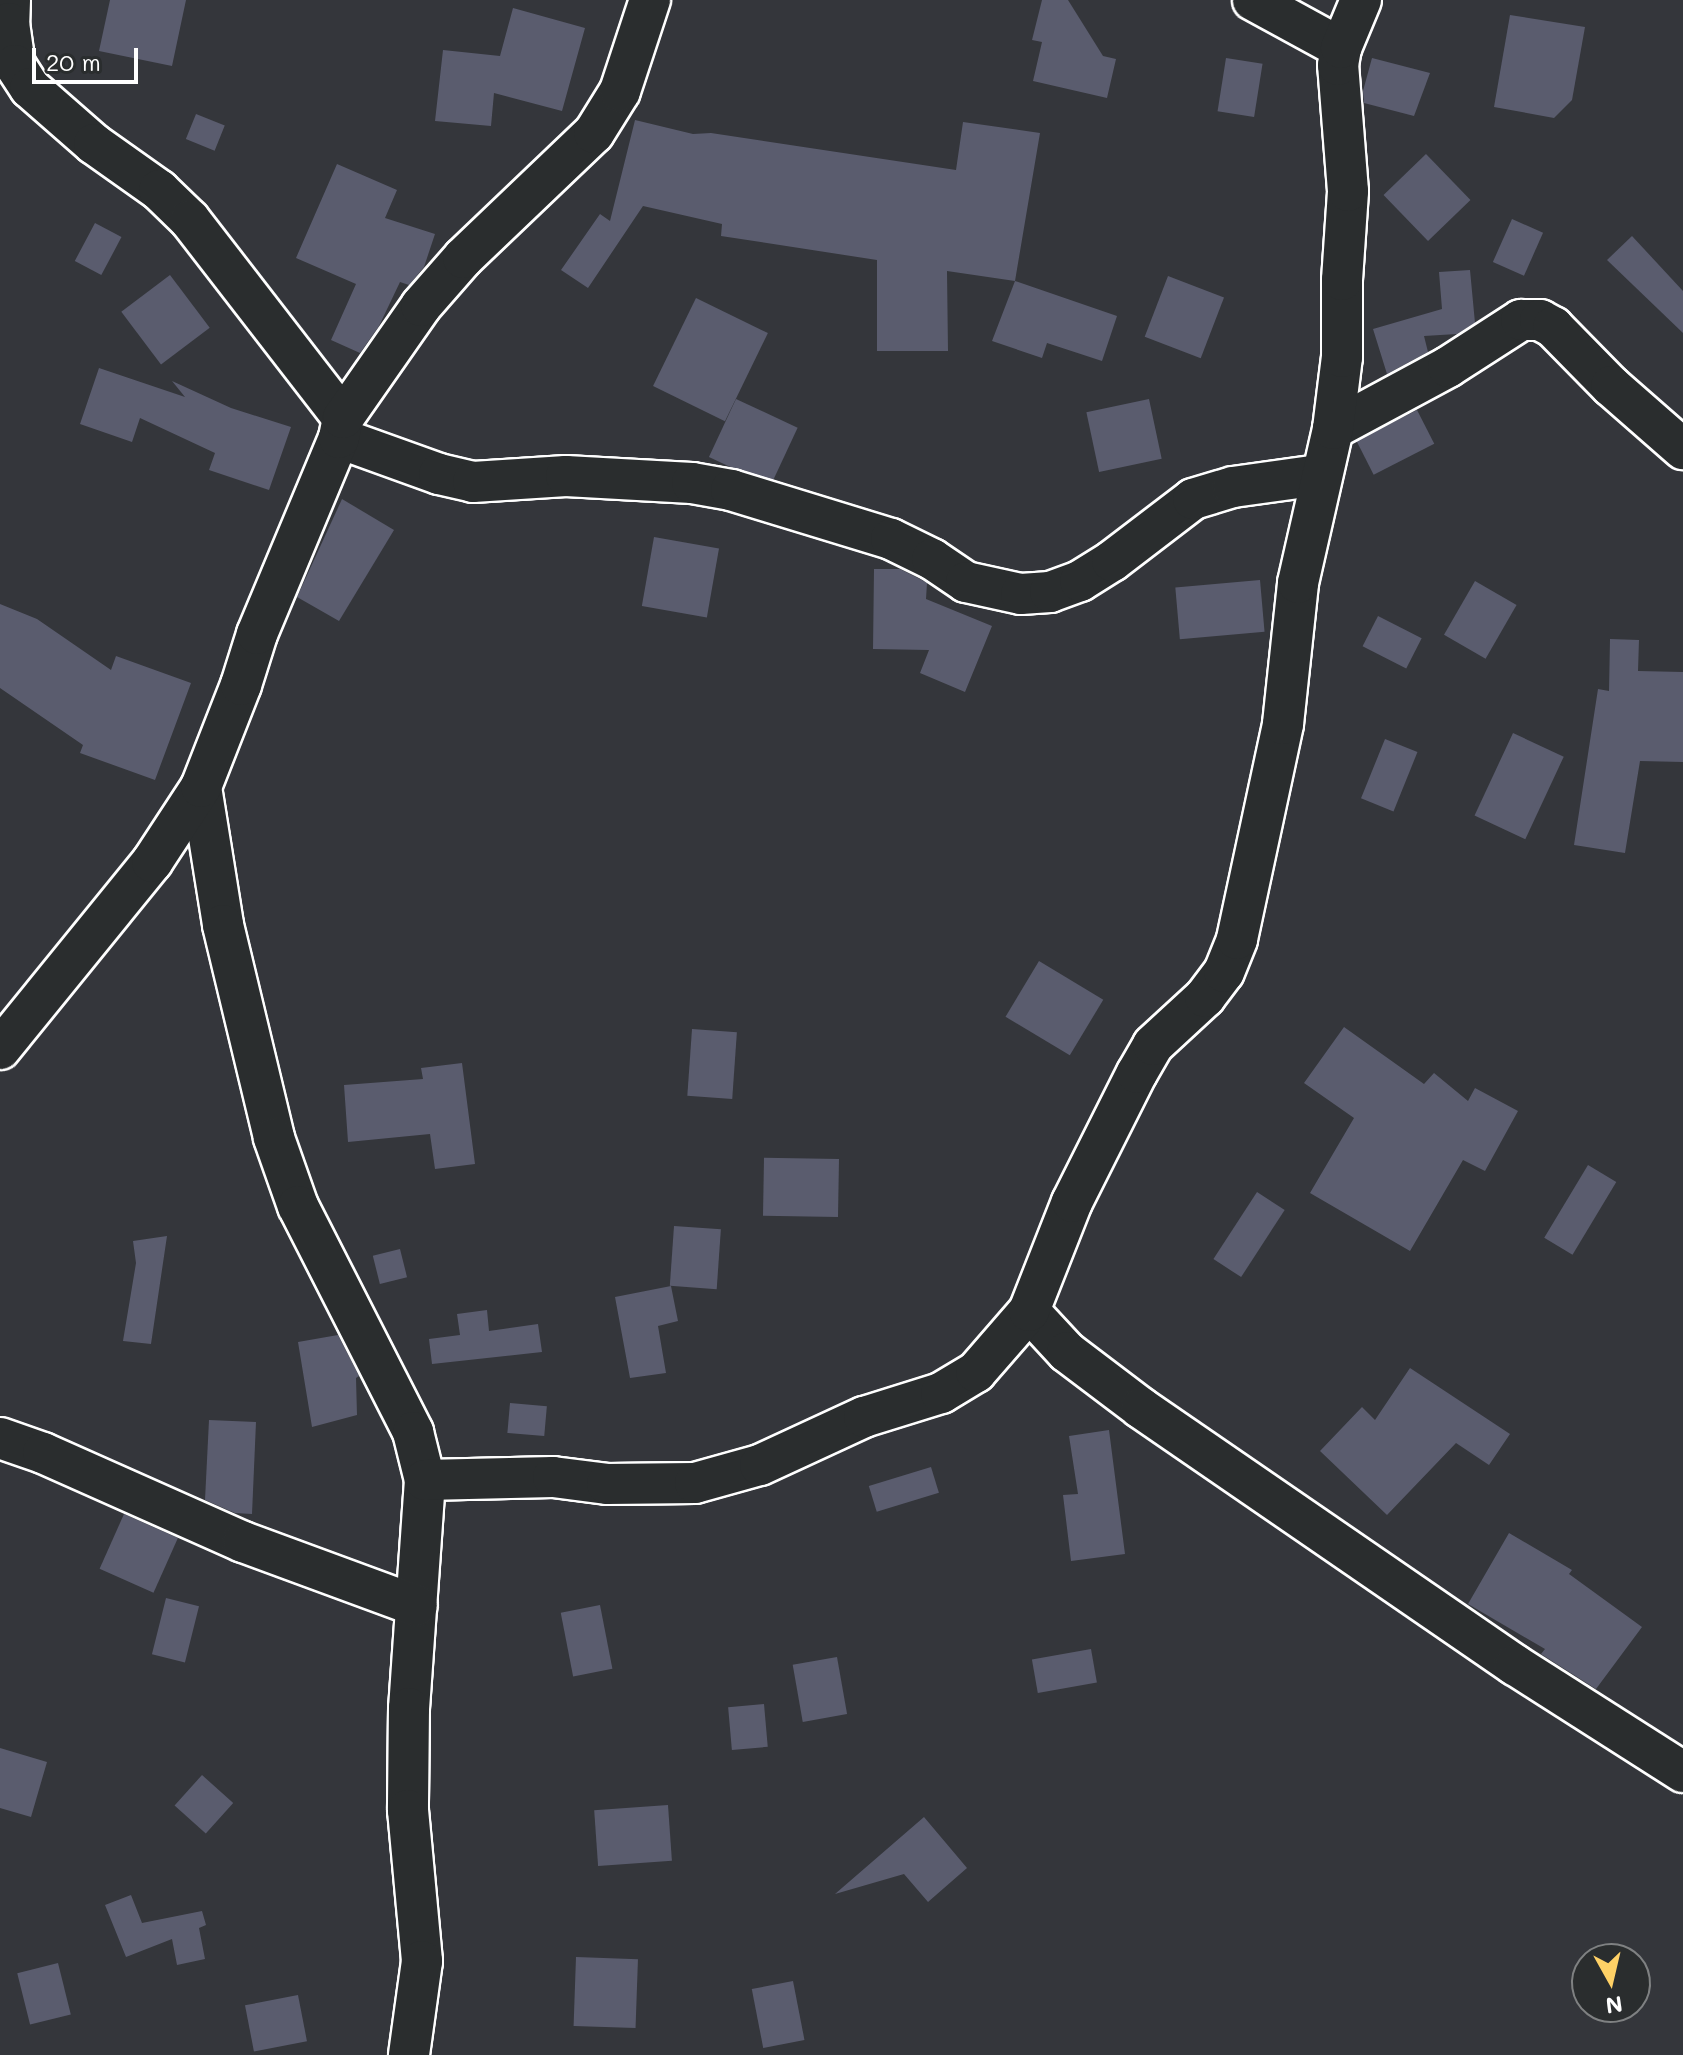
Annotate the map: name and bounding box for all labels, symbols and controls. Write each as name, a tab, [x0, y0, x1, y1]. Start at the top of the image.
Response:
scale bar	[36, 32, 142, 82]
text: 20 m	[46, 46, 101, 77]
north arrow	[1571, 1943, 1651, 2023]
text: N	[1604, 1990, 1624, 2021]

